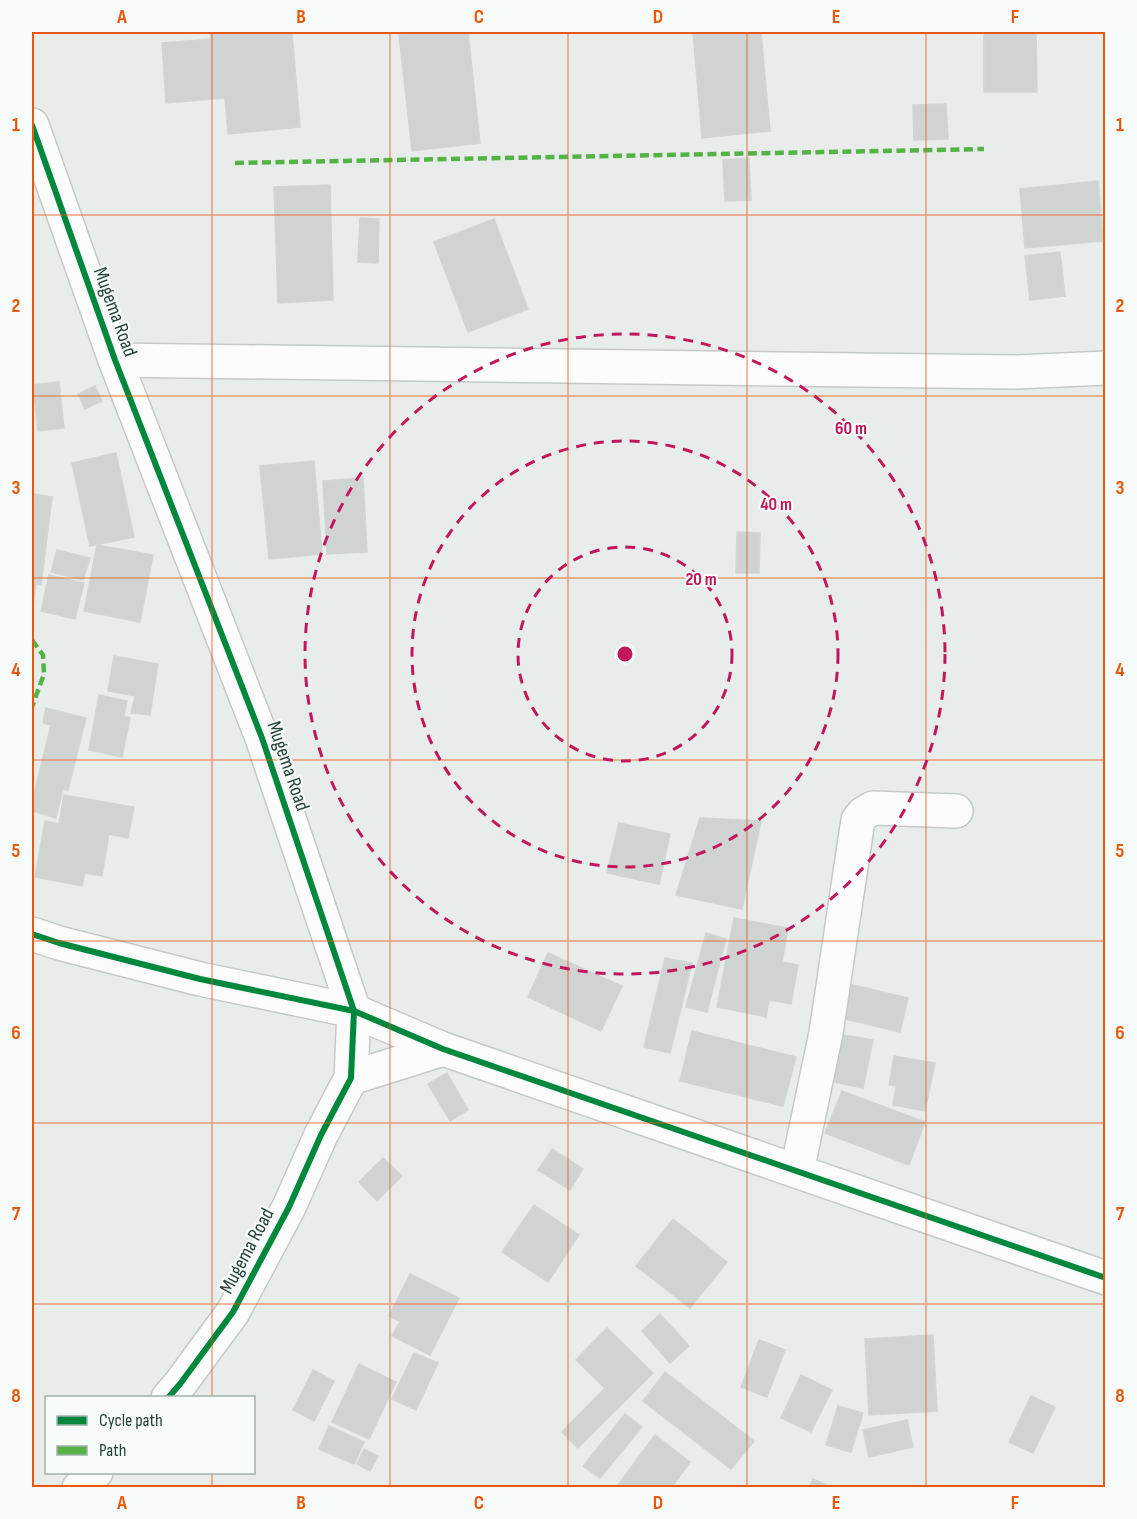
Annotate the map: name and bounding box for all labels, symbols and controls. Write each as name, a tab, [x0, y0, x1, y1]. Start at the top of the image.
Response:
text: A	[116, 5, 127, 29]
text: B	[296, 5, 306, 29]
text: C	[474, 5, 484, 29]
text: D	[653, 5, 663, 29]
text: E	[832, 5, 840, 29]
text: F	[1011, 5, 1019, 29]
text: 1	[12, 113, 20, 137]
text: 1	[1116, 113, 1124, 137]
street label: Mugema Road	[88, 264, 142, 360]
text: 2	[12, 294, 20, 318]
text: 2	[1116, 294, 1124, 318]
text: 60 m	[835, 418, 867, 439]
text: 3	[12, 476, 21, 500]
text: 3	[1116, 476, 1125, 500]
text: 40 m	[760, 494, 792, 515]
text: 20 m	[685, 569, 717, 590]
centre of rings	[615, 644, 635, 664]
text: 4	[11, 658, 21, 682]
text: 4	[1115, 658, 1125, 682]
street label: Mugema Road	[261, 718, 315, 814]
text: 5	[12, 839, 21, 863]
text: 5	[1116, 839, 1125, 863]
text: 6	[11, 1021, 21, 1045]
text: 6	[1115, 1021, 1125, 1045]
text: 7	[12, 1202, 21, 1226]
text: 7	[1116, 1202, 1125, 1226]
street label: Mugema Road	[215, 1204, 279, 1298]
text: 8	[11, 1384, 21, 1408]
text: 8	[1115, 1384, 1125, 1408]
legend	[45, 1396, 255, 1474]
text: Cycle path	[99, 1410, 163, 1431]
text: Path	[99, 1440, 127, 1461]
text: A	[116, 1491, 127, 1515]
text: B	[296, 1491, 306, 1515]
text: C	[474, 1491, 484, 1515]
text: D	[653, 1491, 663, 1515]
text: E	[832, 1491, 840, 1515]
text: F	[1011, 1491, 1019, 1515]

